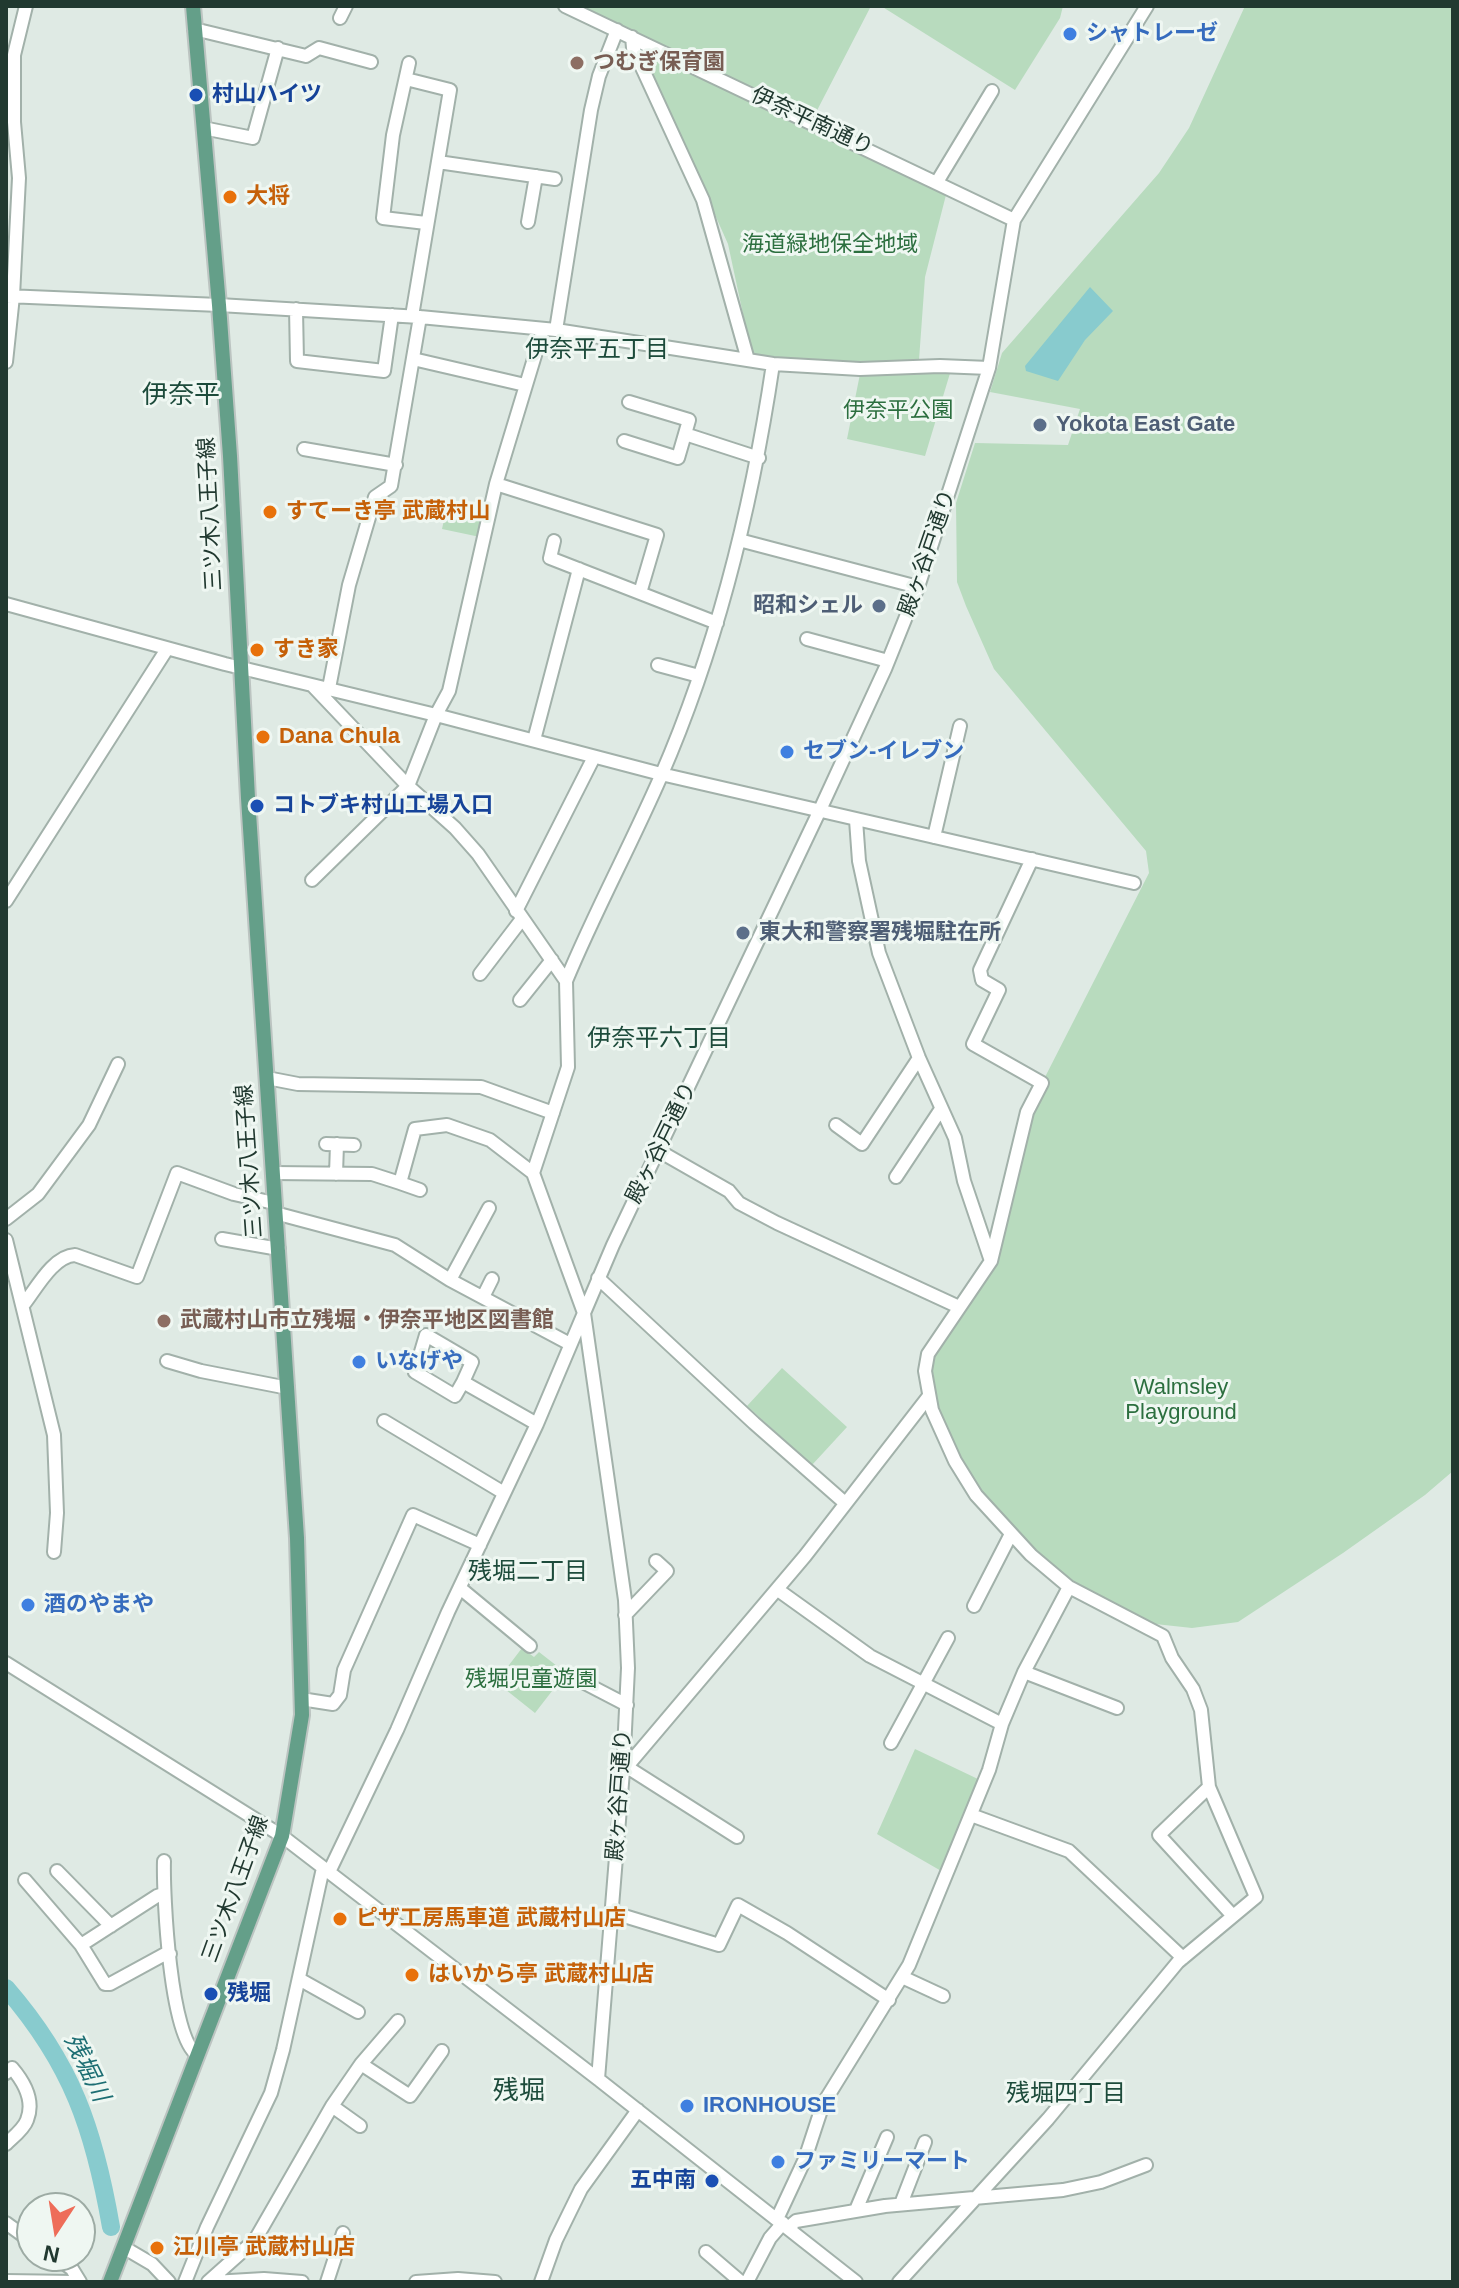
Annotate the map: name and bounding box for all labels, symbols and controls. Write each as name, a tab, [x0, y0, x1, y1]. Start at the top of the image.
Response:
place label: シャトレーゼ	[1086, 21, 1218, 47]
marker: シャトレーゼ	[1061, 25, 1079, 43]
place label: つむぎ保育園	[593, 50, 725, 76]
marker: つむぎ保育園	[568, 54, 586, 72]
place label: 村山ハイツ	[212, 82, 322, 108]
street label: 伊奈平南通り	[747, 82, 877, 162]
marker: 村山ハイツ	[187, 86, 205, 104]
place label: 大将	[246, 184, 290, 210]
marker: 大将	[221, 188, 239, 206]
park label: 海道緑地保全地域	[742, 232, 918, 258]
district label: 伊奈平五丁目	[525, 336, 669, 364]
district label: 伊奈平	[142, 380, 220, 412]
park label: 伊奈平公園	[843, 398, 953, 424]
place label: Yokota East Gate	[1056, 412, 1235, 438]
marker: Yokota East Gate	[1031, 416, 1049, 434]
street label: 三ツ木八王子線	[194, 436, 228, 592]
street label: 殿ヶ谷戸通り	[894, 486, 962, 620]
place label: すてーき亭 武蔵村山	[286, 499, 490, 525]
marker: すてーき亭 武蔵村山	[261, 503, 279, 521]
place label: 昭和シェル	[753, 593, 863, 619]
marker: 昭和シェル	[870, 597, 888, 615]
place label: すき家	[273, 637, 339, 663]
marker: すき家	[248, 641, 266, 659]
place label: Dana Chula	[279, 724, 400, 750]
marker: Dana Chula	[254, 728, 272, 746]
place label: セブン-イレブン	[803, 739, 964, 765]
marker: セブン-イレブン	[778, 743, 796, 761]
place label: コトブキ村山工場入口	[273, 793, 493, 819]
marker: コトブキ村山工場入口	[248, 797, 266, 815]
place label: 東大和警察署残堀駐在所	[759, 920, 1001, 946]
marker: 東大和警察署残堀駐在所	[734, 924, 752, 942]
district label: 伊奈平六丁目	[587, 1025, 731, 1053]
street label: 殿ヶ谷戸通り	[621, 1078, 703, 1208]
street label: 三ツ木八王子線	[231, 1083, 269, 1239]
place label: 武蔵村山市立残堀・伊奈平地区図書館	[180, 1308, 554, 1334]
marker: 武蔵村山市立残堀・伊奈平地区図書館	[155, 1312, 173, 1330]
place label: いなげや	[375, 1349, 463, 1375]
marker: いなげや	[350, 1353, 368, 1371]
park label: Walmsley Playground	[1125, 1375, 1237, 1426]
district label: 残堀二丁目	[468, 1558, 588, 1586]
place label: 酒のやまや	[44, 1592, 154, 1618]
marker: 酒のやまや	[19, 1596, 37, 1614]
park label: 残堀児童遊園	[465, 1667, 597, 1693]
street label: 殿ヶ谷戸通り	[602, 1728, 638, 1862]
street label: 三ツ木八王子線	[197, 1812, 275, 1966]
place label: ピザ工房馬車道 武蔵村山店	[356, 1906, 626, 1932]
marker: ピザ工房馬車道 武蔵村山店	[331, 1910, 349, 1928]
place label: はいから亭 武蔵村山店	[428, 1962, 654, 1988]
marker: はいから亭 武蔵村山店	[403, 1966, 421, 1984]
place label: 残堀	[227, 1981, 271, 2007]
marker: 残堀	[202, 1985, 220, 2003]
water label: 残堀川	[57, 2029, 115, 2107]
district label: 残堀	[493, 2076, 545, 2108]
district label: 残堀四丁目	[1006, 2080, 1126, 2108]
place label: IRONHOUSE	[703, 2093, 836, 2119]
marker: IRONHOUSE	[678, 2097, 696, 2115]
place label: ファミリーマート	[794, 2149, 970, 2175]
marker: ファミリーマート	[769, 2153, 787, 2171]
place label: 五中南	[630, 2168, 696, 2194]
marker: 五中南	[703, 2172, 721, 2190]
north arrow	[16, 2192, 96, 2272]
place label: 江川亭 武蔵村山店	[173, 2235, 355, 2261]
marker: 江川亭 武蔵村山店	[148, 2239, 166, 2257]
text: N	[41, 2240, 62, 2268]

